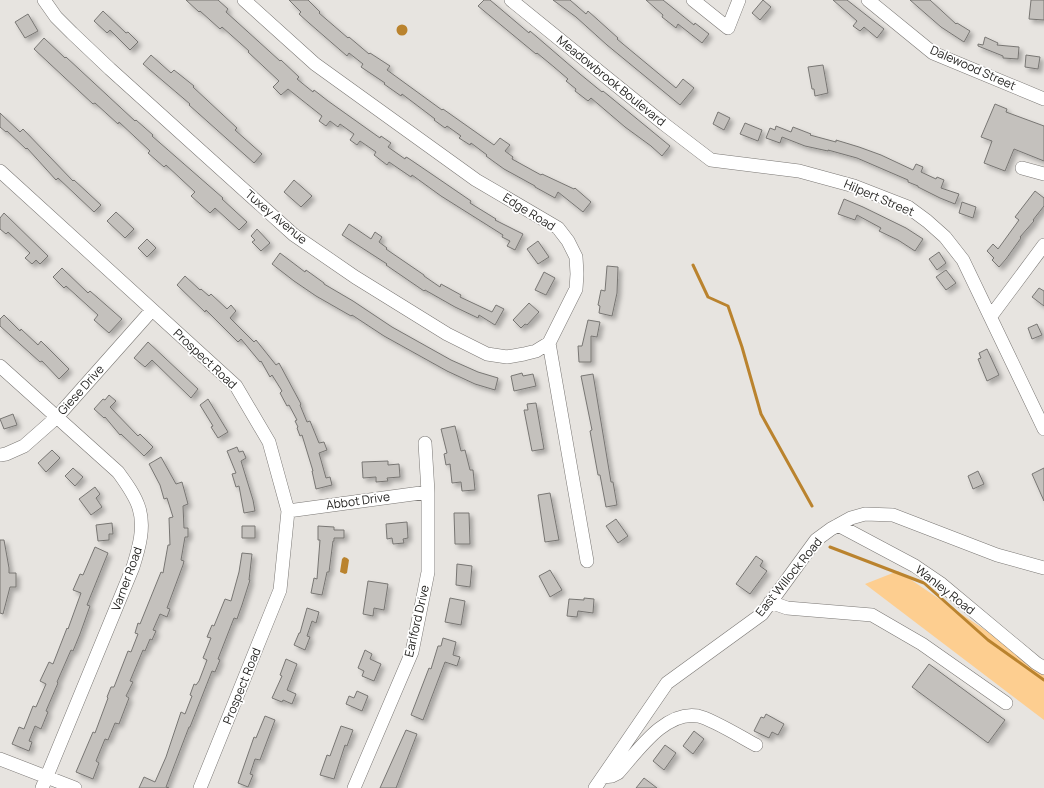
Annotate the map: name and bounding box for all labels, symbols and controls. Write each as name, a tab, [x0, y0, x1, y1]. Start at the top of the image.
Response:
street label: Meadowbrook Boulevard	[553, 31, 669, 130]
street label: Dalewood Street	[928, 41, 1019, 94]
street label: Hilpert Street	[841, 175, 917, 220]
street label: Tuxey Avenue	[242, 186, 311, 248]
street label: Edge Road	[500, 189, 559, 234]
street label: Prospect Road	[170, 325, 241, 393]
street label: Giese Drive	[54, 361, 108, 418]
street label: Abbot Drive	[325, 488, 391, 513]
street label: East Willock Road	[752, 534, 826, 620]
street label: Varner Road	[107, 544, 146, 613]
street label: Wanley Road	[912, 561, 979, 618]
street label: Earlford Drive	[400, 583, 433, 659]
street label: Prospect Road	[218, 645, 265, 727]

